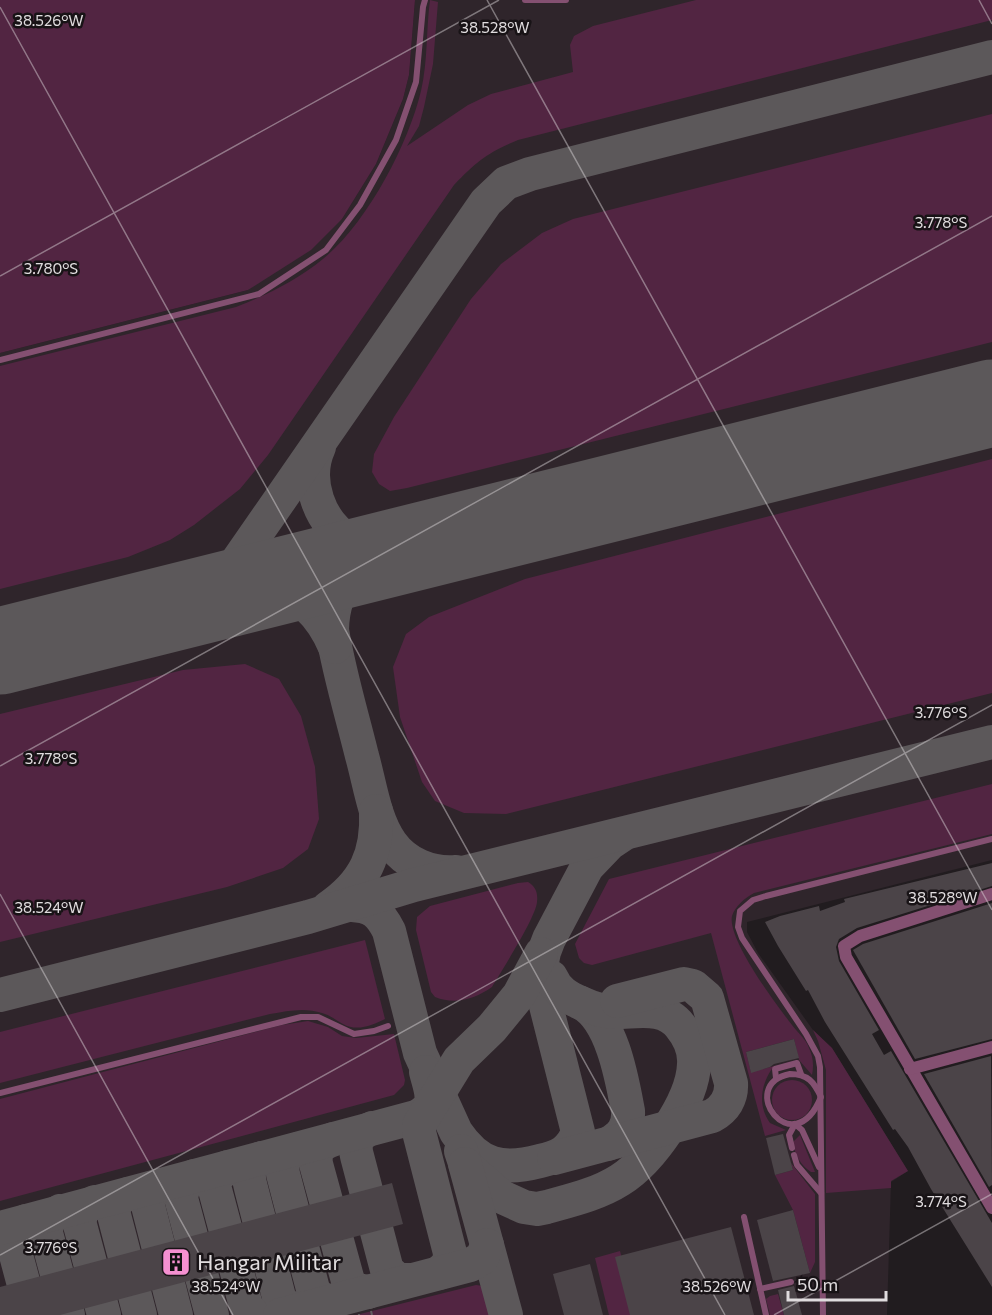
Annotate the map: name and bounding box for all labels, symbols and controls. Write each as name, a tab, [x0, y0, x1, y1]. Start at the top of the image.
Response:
text: 38.526°W	[14, 11, 84, 29]
text: 38.528°W	[460, 18, 530, 36]
text: 3.778°S	[915, 213, 967, 231]
text: 3.780°S	[24, 259, 78, 277]
text: 3.776°S	[915, 703, 967, 721]
text: 3.778°S	[25, 749, 77, 767]
text: 38.528°W	[908, 888, 978, 906]
text: 38.524°W	[15, 898, 83, 916]
text: 3.774°S	[915, 1192, 967, 1210]
text: 3.776°S	[25, 1238, 77, 1256]
building icon: Hangar Militar	[160, 1246, 192, 1278]
place label: Hangar Militar	[197, 1248, 341, 1275]
scale bar	[788, 1264, 886, 1302]
text: 50 m	[797, 1273, 838, 1295]
text: 38.524°W	[192, 1277, 260, 1295]
text: 38.526°W	[682, 1277, 752, 1295]

